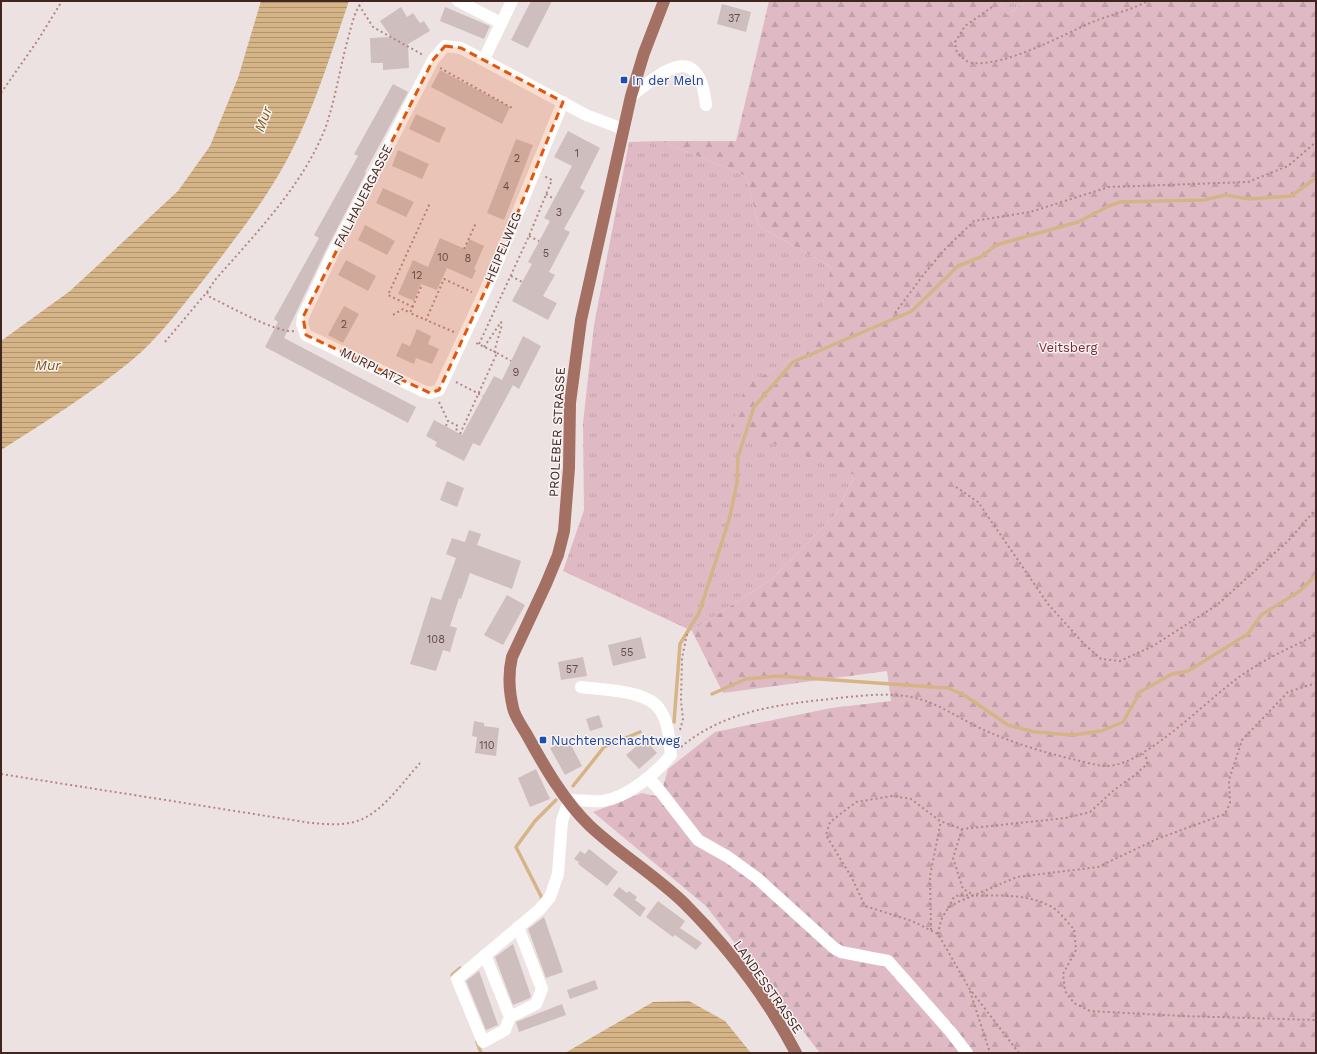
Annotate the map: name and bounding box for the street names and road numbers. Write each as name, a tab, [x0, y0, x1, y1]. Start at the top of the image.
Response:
street label: FAILHAUERGASSE	[330, 142, 396, 250]
street label: HEIPELWEG	[481, 210, 525, 284]
street label: MURPLATZ	[338, 344, 406, 388]
street label: PROLEBER STRASSE	[546, 367, 568, 497]
street label: LANDESSTRASSE	[730, 938, 806, 1036]

